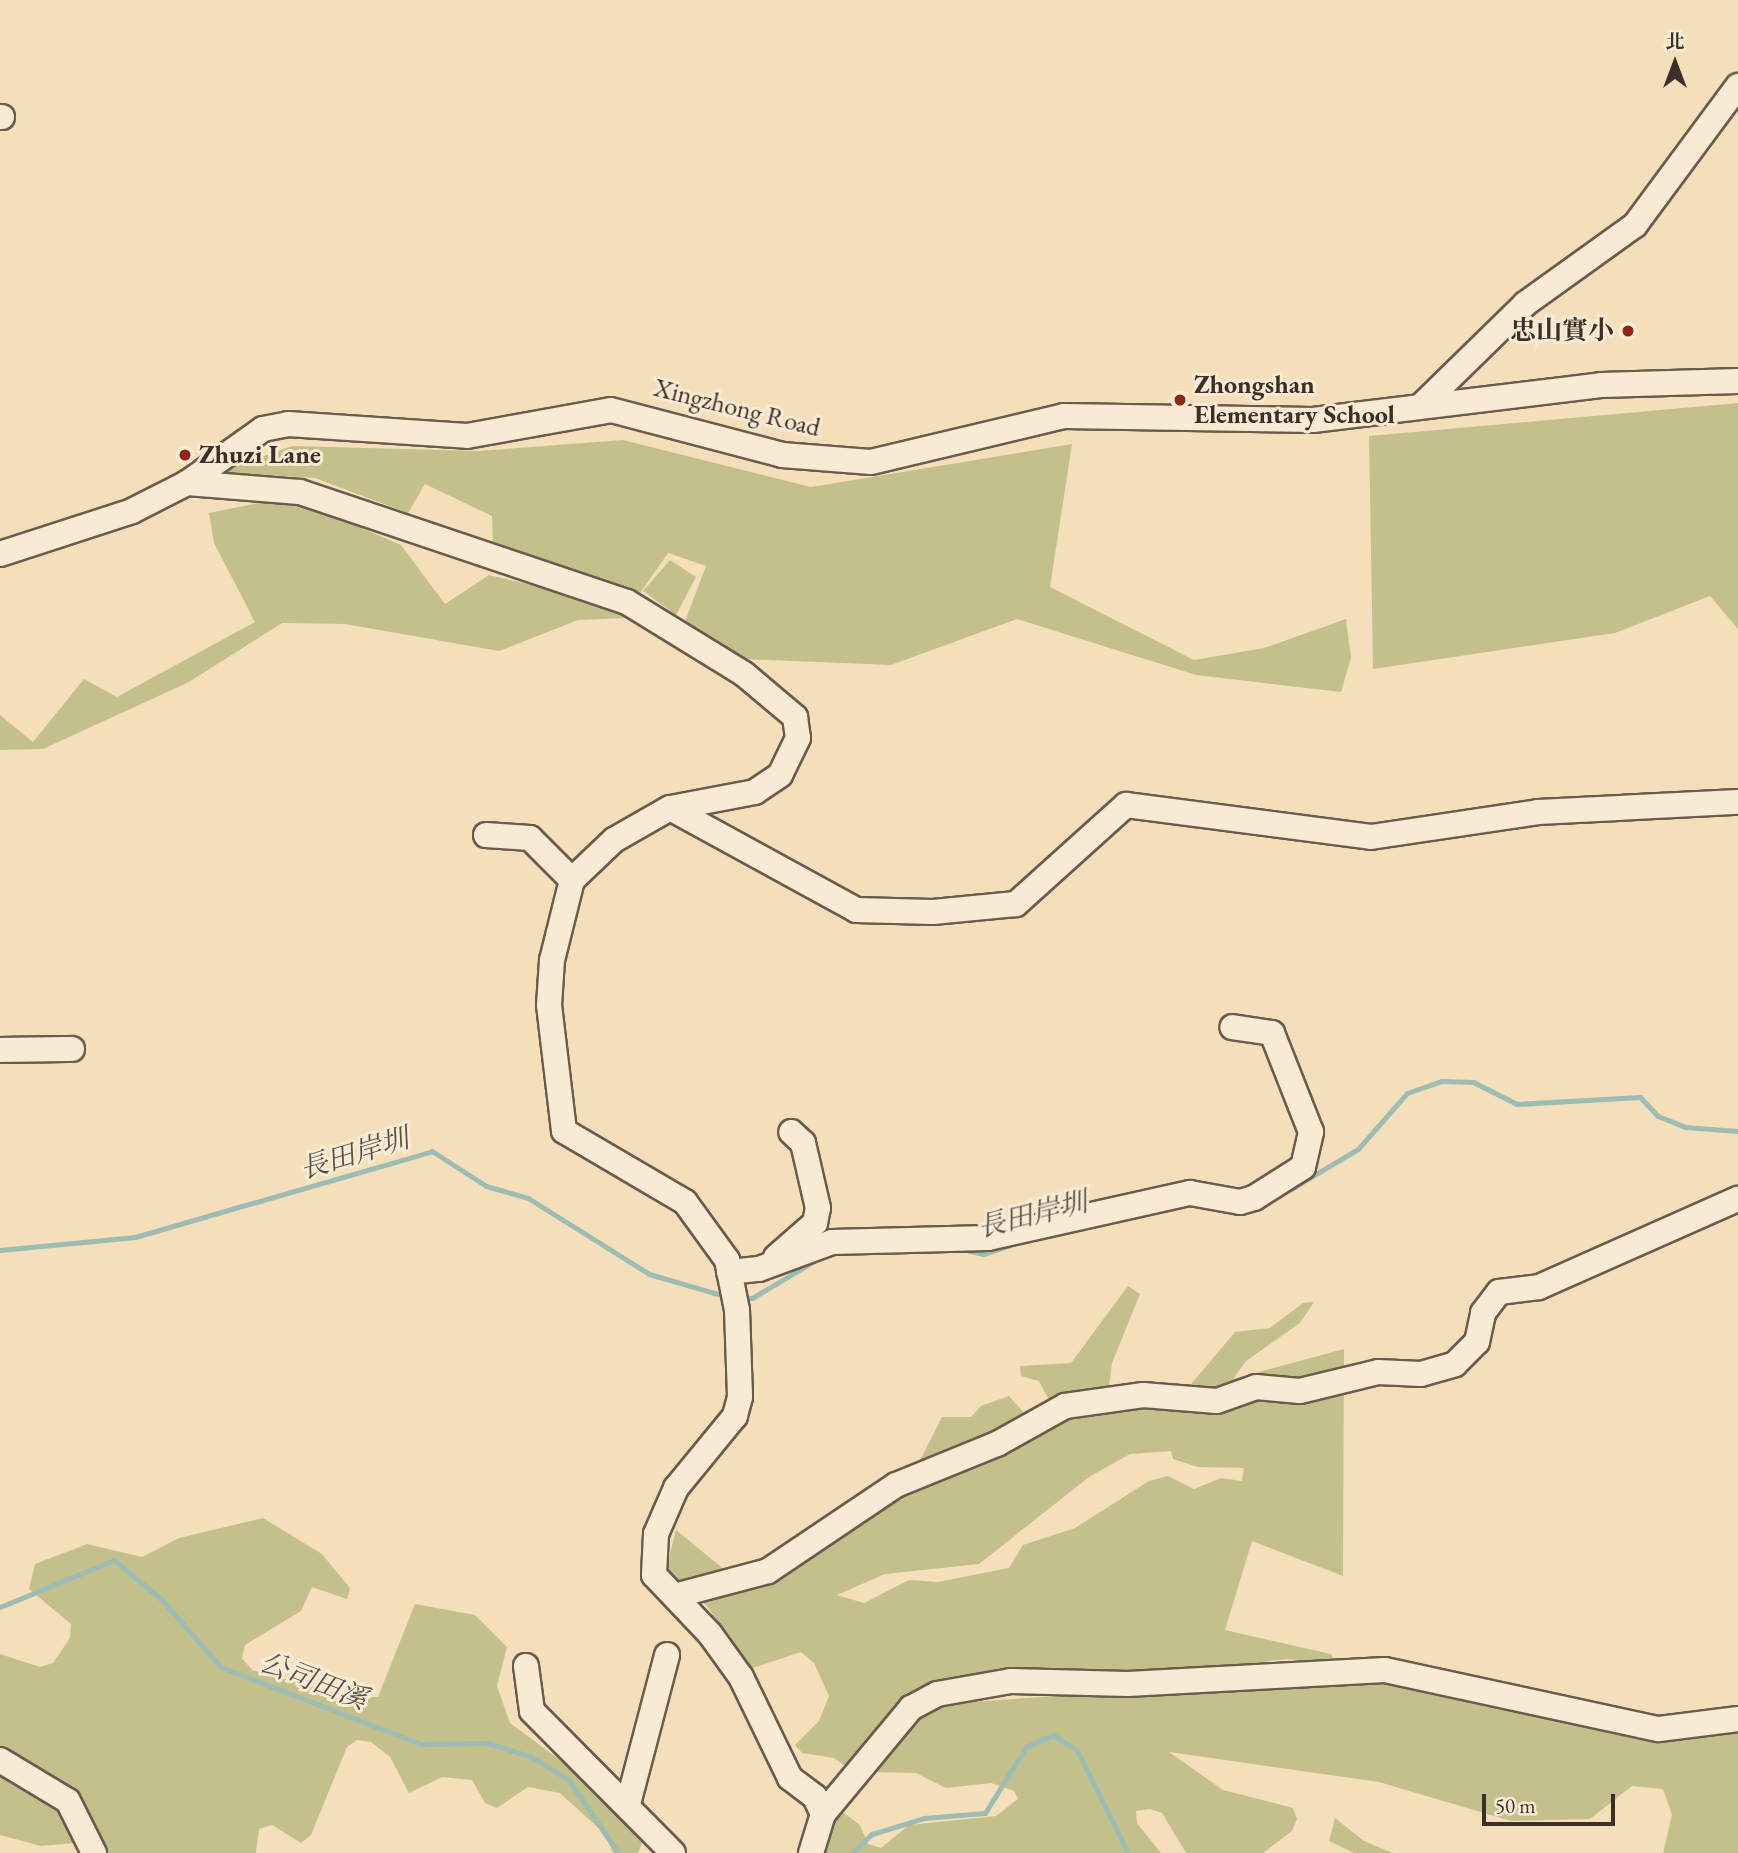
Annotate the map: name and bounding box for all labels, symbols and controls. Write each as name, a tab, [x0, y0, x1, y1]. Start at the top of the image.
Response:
north arrow	[1640, 28, 1710, 98]
text: 北	[1665, 29, 1685, 54]
place label: 忠山實小	[1510, 315, 1614, 347]
marker: 忠山實小	[1620, 323, 1636, 339]
place label: Zhongshan Elementary School	[1194, 369, 1395, 430]
street label: Xingzhong Road	[651, 372, 823, 444]
marker: Zhongshan Elementary School	[1172, 392, 1188, 408]
place label: Zhuzi Lane	[199, 439, 321, 471]
marker: Zhuzi Lane	[177, 447, 193, 463]
water label: 長田岸圳	[296, 1121, 412, 1185]
water label: 長田岸圳	[974, 1184, 1090, 1244]
water label: 公司田溪	[256, 1644, 372, 1716]
scale bar	[1486, 1780, 1619, 1824]
text: 50 m	[1495, 1792, 1536, 1819]

